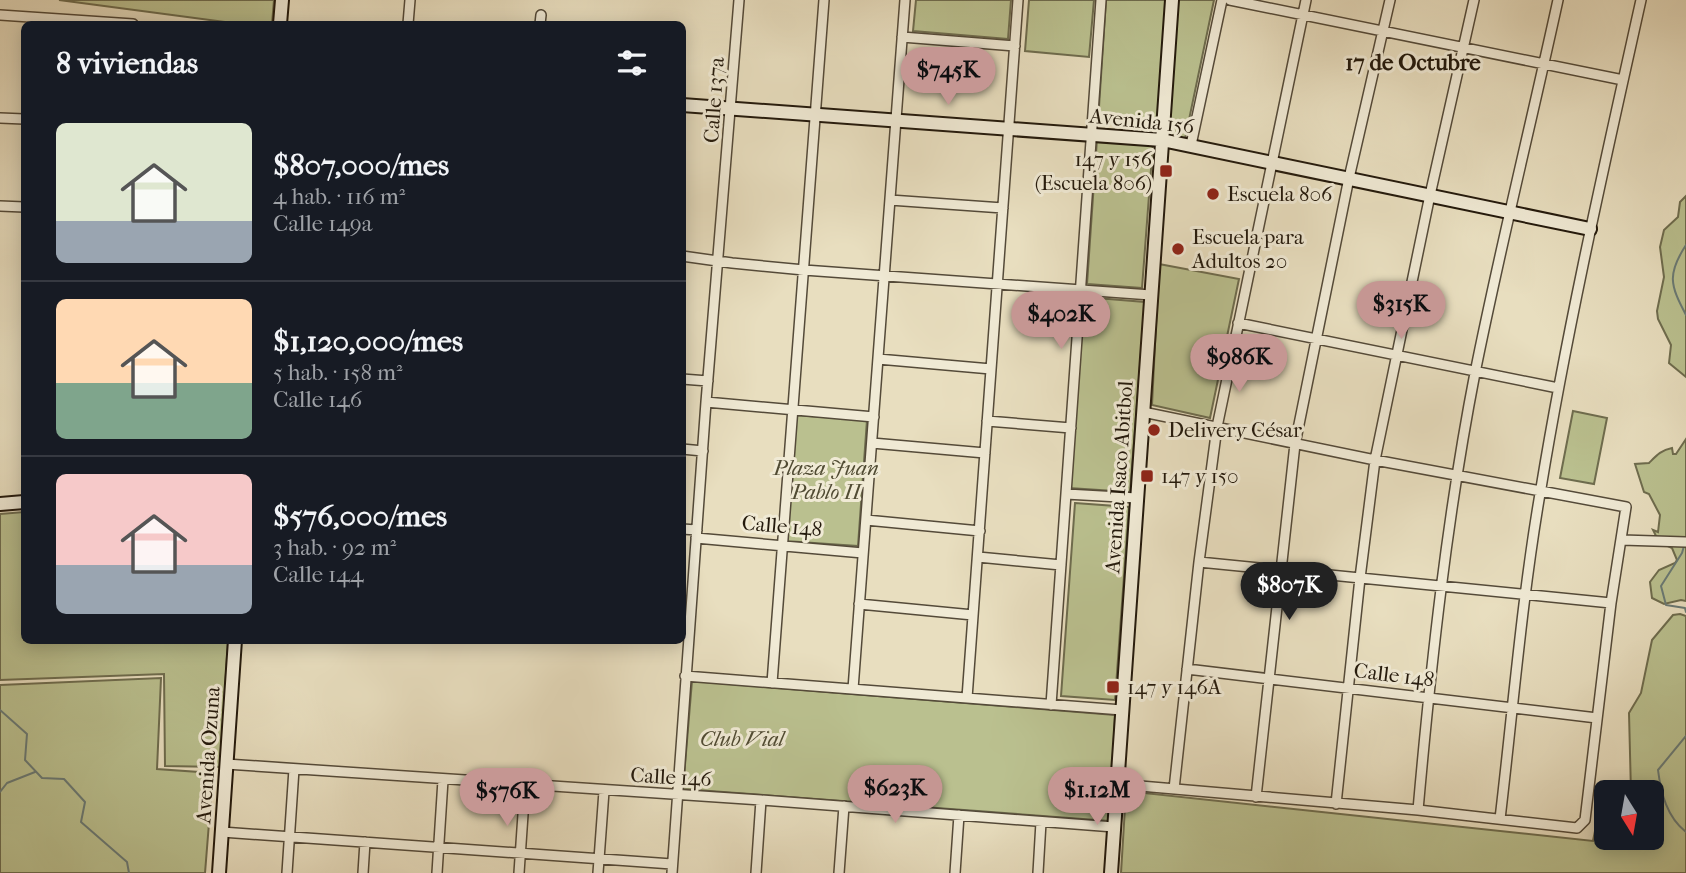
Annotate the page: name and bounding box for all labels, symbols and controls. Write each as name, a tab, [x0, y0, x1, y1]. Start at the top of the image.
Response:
icon: filters	[613, 44, 651, 82]
text: 8 viviendas	[56, 46, 198, 81]
pin: $745K	[899, 48, 997, 107]
district label: 17 de Octubre	[1345, 49, 1481, 76]
street label: Calle 137a	[699, 56, 729, 144]
text: $745K	[917, 56, 979, 83]
street label: Avenida 156	[1087, 103, 1196, 139]
place label: 147 y 156 (Escuela 806)	[1035, 147, 1153, 195]
text: $807,000/mes	[273, 148, 449, 183]
icon: home	[112, 151, 196, 235]
marker: 147 y 156 (Escuela 806)	[1158, 163, 1174, 179]
place label: Escuela 806	[1227, 182, 1333, 206]
text: 4 hab. · 116 m²	[273, 183, 405, 210]
marker: Escuela 806	[1205, 186, 1221, 202]
text: Calle 149a	[273, 210, 372, 237]
place label: Escuela para Adultos 20	[1191, 225, 1304, 273]
marker: Escuela para Adultos 20	[1170, 241, 1186, 257]
pin: $315K	[1352, 282, 1450, 341]
text: $315K	[1373, 290, 1429, 317]
pin: $402K	[1012, 292, 1110, 351]
text: $402K	[1027, 300, 1095, 327]
text: $1,120,000/mes	[273, 324, 463, 359]
icon: home	[112, 327, 196, 411]
pin: $986K	[1190, 334, 1288, 394]
text: $986K	[1206, 343, 1272, 370]
text: 5 hab. · 158 m²	[273, 359, 403, 386]
street label: Avenida Isaco Abitbol	[1100, 380, 1138, 575]
text: Calle 146	[273, 386, 362, 413]
place label: Delivery César	[1168, 418, 1302, 442]
marker: Delivery César	[1146, 422, 1162, 438]
park label: Plaza Juan Pablo II	[772, 456, 879, 504]
place label: 147 y 150	[1161, 464, 1239, 488]
marker: 147 y 150	[1139, 468, 1155, 484]
text: $576,000/mes	[273, 499, 447, 534]
icon: home	[112, 502, 196, 586]
street label: Calle 148	[741, 511, 823, 541]
text: 3 hab. · 92 m²	[273, 534, 396, 561]
text: Calle 144	[273, 561, 363, 588]
pin: $807K	[1240, 562, 1338, 622]
text: $807K	[1257, 571, 1321, 598]
street label: Calle 148	[1353, 658, 1435, 692]
place label: 147 y 146A	[1127, 675, 1222, 699]
marker: 147 y 146A	[1105, 679, 1121, 695]
street label: Avenida Ozuna	[191, 685, 225, 825]
park label: Club Vial	[700, 727, 787, 751]
street label: Calle 146	[630, 763, 713, 791]
pin: $623K	[846, 766, 944, 825]
pin: $576K	[458, 768, 556, 828]
pin: $1.12M	[1040, 768, 1154, 827]
text: $623K	[863, 774, 927, 801]
text: $1.12M	[1064, 776, 1130, 803]
text: $576K	[476, 777, 538, 804]
north arrow	[1594, 780, 1664, 850]
map controls	[1594, 780, 1664, 850]

